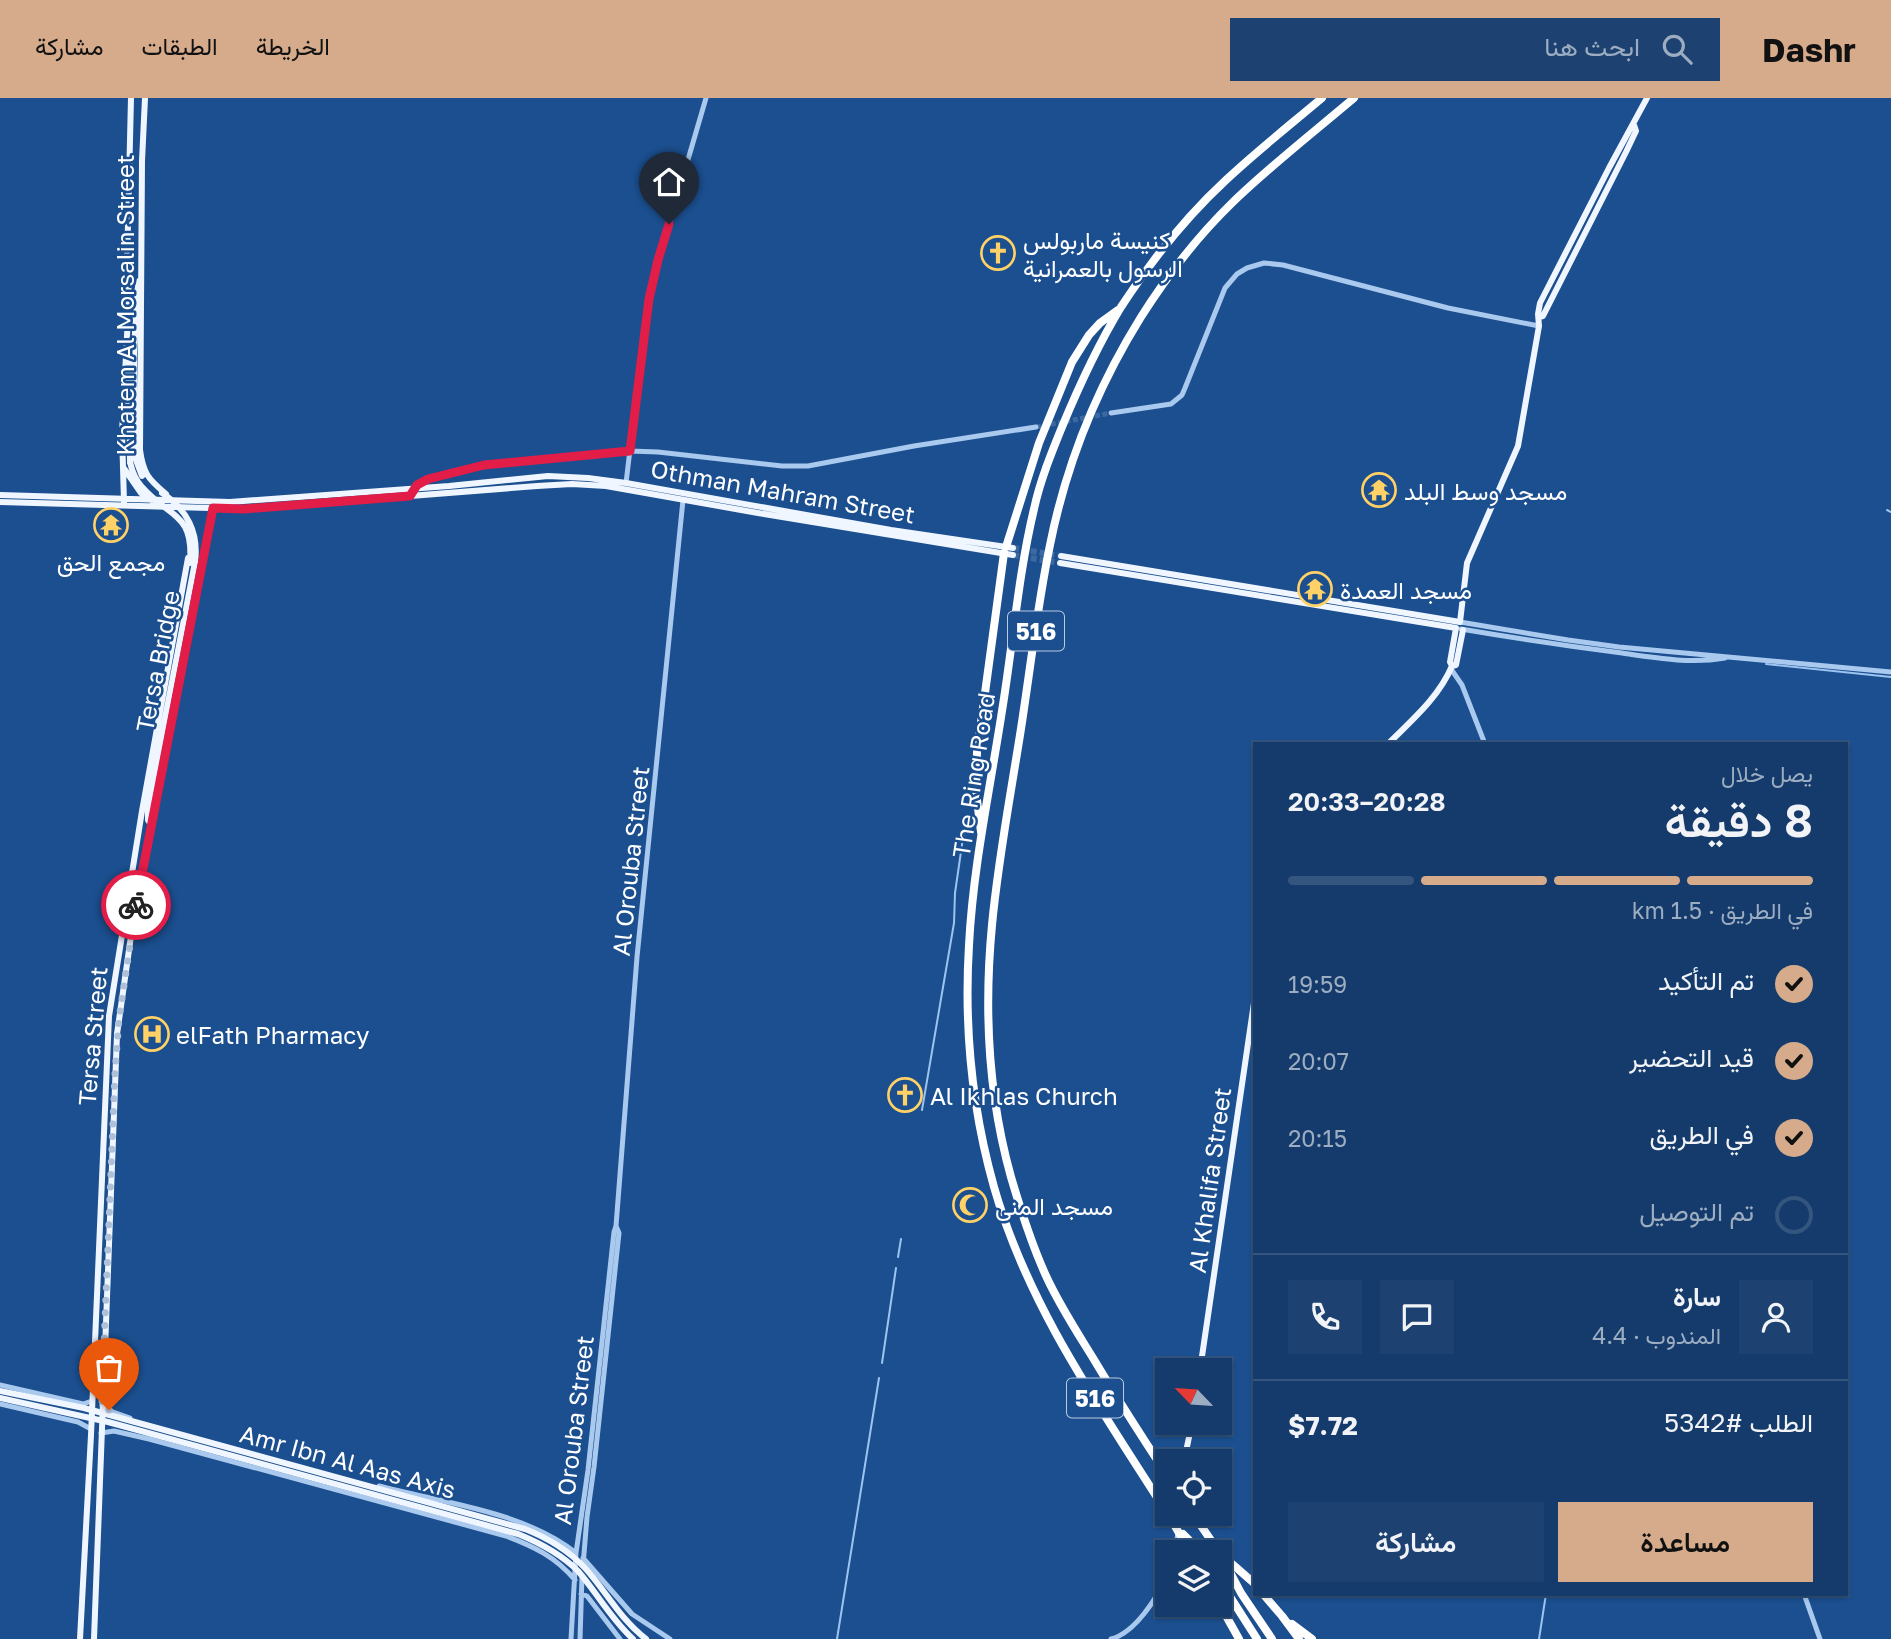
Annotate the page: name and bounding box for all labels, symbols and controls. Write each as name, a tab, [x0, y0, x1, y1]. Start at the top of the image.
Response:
search box	[1230, 18, 1720, 81]
icon: search	[1658, 30, 1696, 68]
text: Dashr	[1762, 30, 1856, 69]
text: مشاركة	[35, 31, 103, 60]
text: الطبقات	[141, 31, 218, 60]
text: الخريطة	[256, 31, 330, 60]
text: ابحث هنا	[1544, 31, 1640, 62]
pin	[639, 152, 699, 224]
street label: Khatem Al Morsalin Street	[110, 154, 139, 456]
icon: home	[650, 163, 688, 201]
place label: كنيسة ماربولس الرسول بالعمرانية	[1023, 225, 1183, 284]
church icon: كنيسة ماربولس الرسول بالعمرانية	[979, 234, 1017, 272]
street label: Othman Mahram Street	[649, 453, 917, 529]
temple icon: مسجد وسط البلد	[1360, 471, 1398, 509]
place label: مسجد وسط البلد	[1404, 476, 1567, 507]
temple icon: مجمع الحق	[92, 506, 130, 544]
place label: مجمع الحق	[57, 547, 165, 580]
temple icon: مسجد العمدة	[1296, 570, 1334, 608]
place label: مسجد العمدة	[1340, 575, 1472, 605]
street label: Tersa Bridge	[129, 588, 185, 734]
road number: 516	[1008, 611, 1064, 650]
street label: The Ring Road	[946, 690, 1000, 860]
text: يصل خلال	[1721, 759, 1813, 787]
street label: Al Orouba Street	[606, 765, 654, 957]
text: 20:28–20:33	[1288, 786, 1446, 817]
text: 8 دقيقة	[1665, 792, 1813, 847]
courier	[101, 870, 171, 940]
icon: bike	[117, 886, 155, 924]
text: في الطريق · 1.5 km	[1632, 896, 1813, 924]
street label: Tersa Street	[71, 965, 113, 1107]
text: تم التأكيد	[1658, 965, 1754, 996]
icon: check	[1775, 965, 1813, 1003]
text: 19:59	[1288, 970, 1347, 998]
hospital icon: elFath Pharmacy	[133, 1015, 171, 1053]
place label: elFath Pharmacy	[176, 1020, 369, 1049]
text: قيد التحضير	[1629, 1042, 1754, 1073]
icon: check	[1775, 1042, 1813, 1080]
text: 20:07	[1288, 1047, 1349, 1075]
church icon: Al Ikhlas Church	[886, 1076, 924, 1114]
place label: Al Ikhlas Church	[930, 1081, 1118, 1110]
street label: Al Khalifa Street	[1182, 1085, 1236, 1275]
text: في الطريق	[1649, 1119, 1754, 1150]
icon: check	[1775, 1119, 1813, 1157]
text: 20:15	[1288, 1124, 1347, 1152]
mosque icon: مسجد المنى	[951, 1186, 989, 1224]
place label: مسجد المنى	[995, 1191, 1113, 1221]
text: تم التوصيل	[1639, 1196, 1754, 1227]
button: phone	[1288, 1280, 1362, 1354]
button: chat	[1380, 1280, 1454, 1354]
button: person	[1739, 1280, 1813, 1354]
text: سارة	[1673, 1281, 1721, 1312]
text: المندوب · 4.4	[1592, 1321, 1721, 1349]
street label: Al Orouba Street	[547, 1334, 599, 1526]
pin	[79, 1338, 139, 1410]
icon: bag	[90, 1349, 128, 1387]
north arrow	[1155, 1358, 1232, 1435]
map controls	[1155, 1358, 1232, 1617]
road number: 516	[1067, 1378, 1123, 1418]
text: الطلب #5342	[1664, 1407, 1813, 1438]
text: $7.72	[1288, 1410, 1358, 1441]
street label: Amr Ibn Al Aas Axis	[237, 1418, 459, 1504]
button: locate	[1155, 1449, 1232, 1526]
button: مشاركة	[1288, 1502, 1544, 1582]
button: مساعدة	[1558, 1502, 1813, 1582]
button: layers	[1155, 1540, 1232, 1617]

